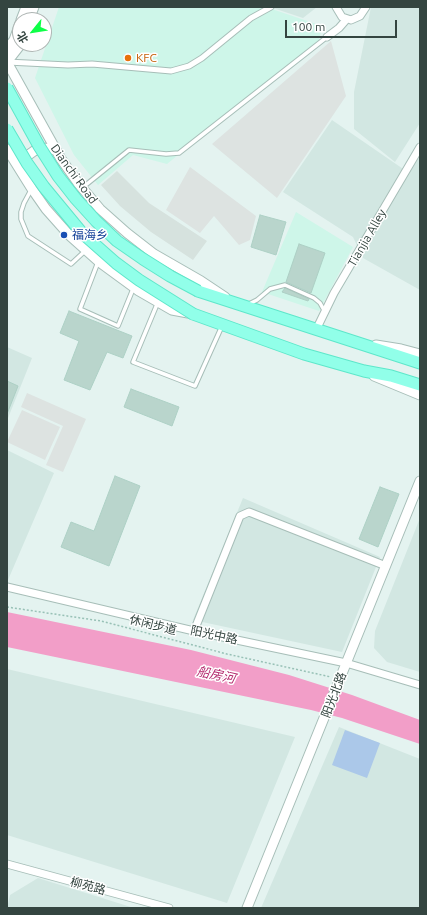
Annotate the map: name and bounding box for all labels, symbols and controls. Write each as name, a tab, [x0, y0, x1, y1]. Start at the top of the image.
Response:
north arrow	[12, 12, 52, 52]
scale bar	[287, 12, 399, 38]
text: 100 m	[292, 20, 325, 33]
text: 北	[15, 30, 30, 45]
place label: KFC	[136, 51, 157, 65]
marker: KFC	[123, 53, 133, 63]
street label: Dianchi Road	[48, 141, 100, 207]
street label: Tianjia Alley	[345, 207, 389, 269]
place label: 福海乡	[72, 228, 108, 242]
marker: 福海乡	[59, 230, 69, 240]
street label: 休闲步道	[128, 612, 178, 638]
street label: 阳光中路	[189, 623, 239, 647]
water label: 船房河	[195, 663, 237, 687]
street label: 阳光北路	[319, 670, 349, 720]
street label: 柳苑路	[69, 874, 107, 898]

